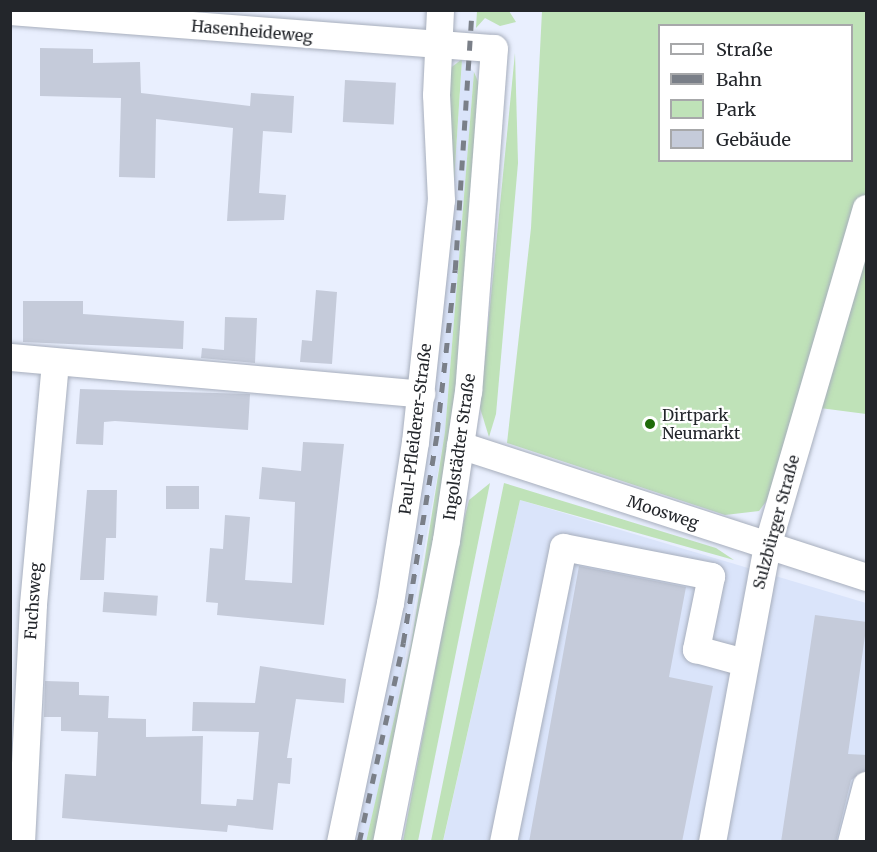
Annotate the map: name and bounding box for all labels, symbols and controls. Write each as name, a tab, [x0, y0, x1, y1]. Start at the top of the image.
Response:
street label: Hasenheideweg	[190, 16, 314, 46]
legend	[658, 24, 853, 162]
text: Straße	[716, 38, 773, 61]
text: Bahn	[716, 68, 762, 91]
text: Park	[716, 98, 756, 121]
text: Gebäude	[716, 128, 791, 151]
street label: Paul-Pfleiderer-Straße	[395, 342, 435, 516]
street label: Ingolstädter Straße	[439, 372, 479, 522]
place label: Dirtpark Neumarkt	[662, 405, 740, 443]
marker: Dirtpark Neumarkt	[643, 417, 657, 431]
street label: Sulzbürger Straße	[749, 453, 803, 591]
street label: Moosweg	[625, 491, 701, 533]
street label: Fuchsweg	[21, 562, 45, 640]

